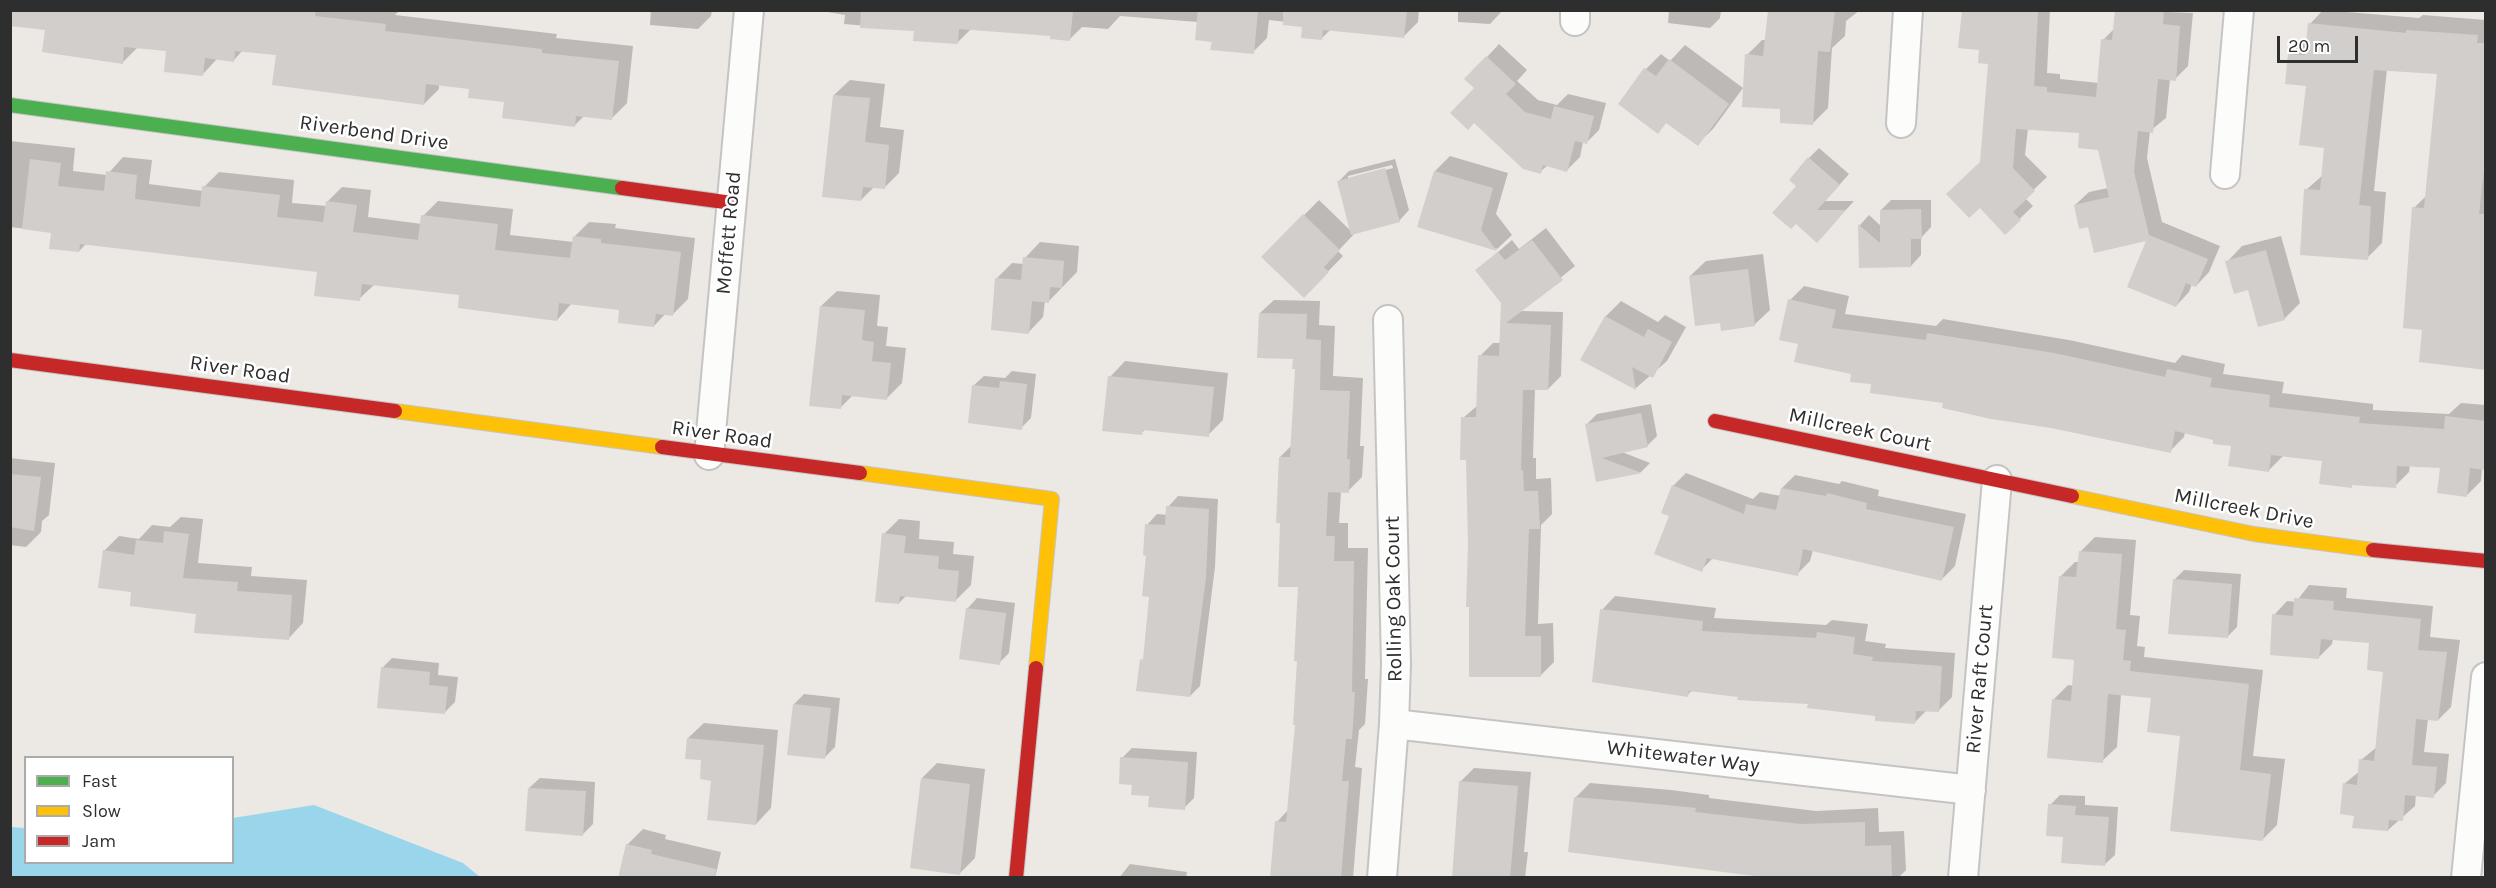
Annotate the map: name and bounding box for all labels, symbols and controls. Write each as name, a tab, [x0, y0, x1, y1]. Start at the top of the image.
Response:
scale bar	[2280, 24, 2361, 62]
text: 20 m	[2288, 35, 2330, 57]
street label: Riverbend Drive	[298, 110, 450, 156]
street label: Moffett Road	[711, 170, 747, 296]
street label: River Road	[188, 350, 292, 390]
street label: Millcreek Court	[1786, 403, 1934, 457]
street label: River Road	[670, 415, 774, 455]
street label: Millcreek Drive	[2172, 483, 2316, 535]
street label: Rolling Oak Court	[1380, 516, 1408, 682]
street label: River Raft Court	[1961, 603, 1999, 755]
street label: Whitewater Way	[1605, 735, 1761, 779]
legend	[24, 756, 234, 864]
text: Fast	[82, 770, 117, 792]
text: Slow	[82, 800, 121, 822]
text: Jam	[82, 830, 116, 852]

